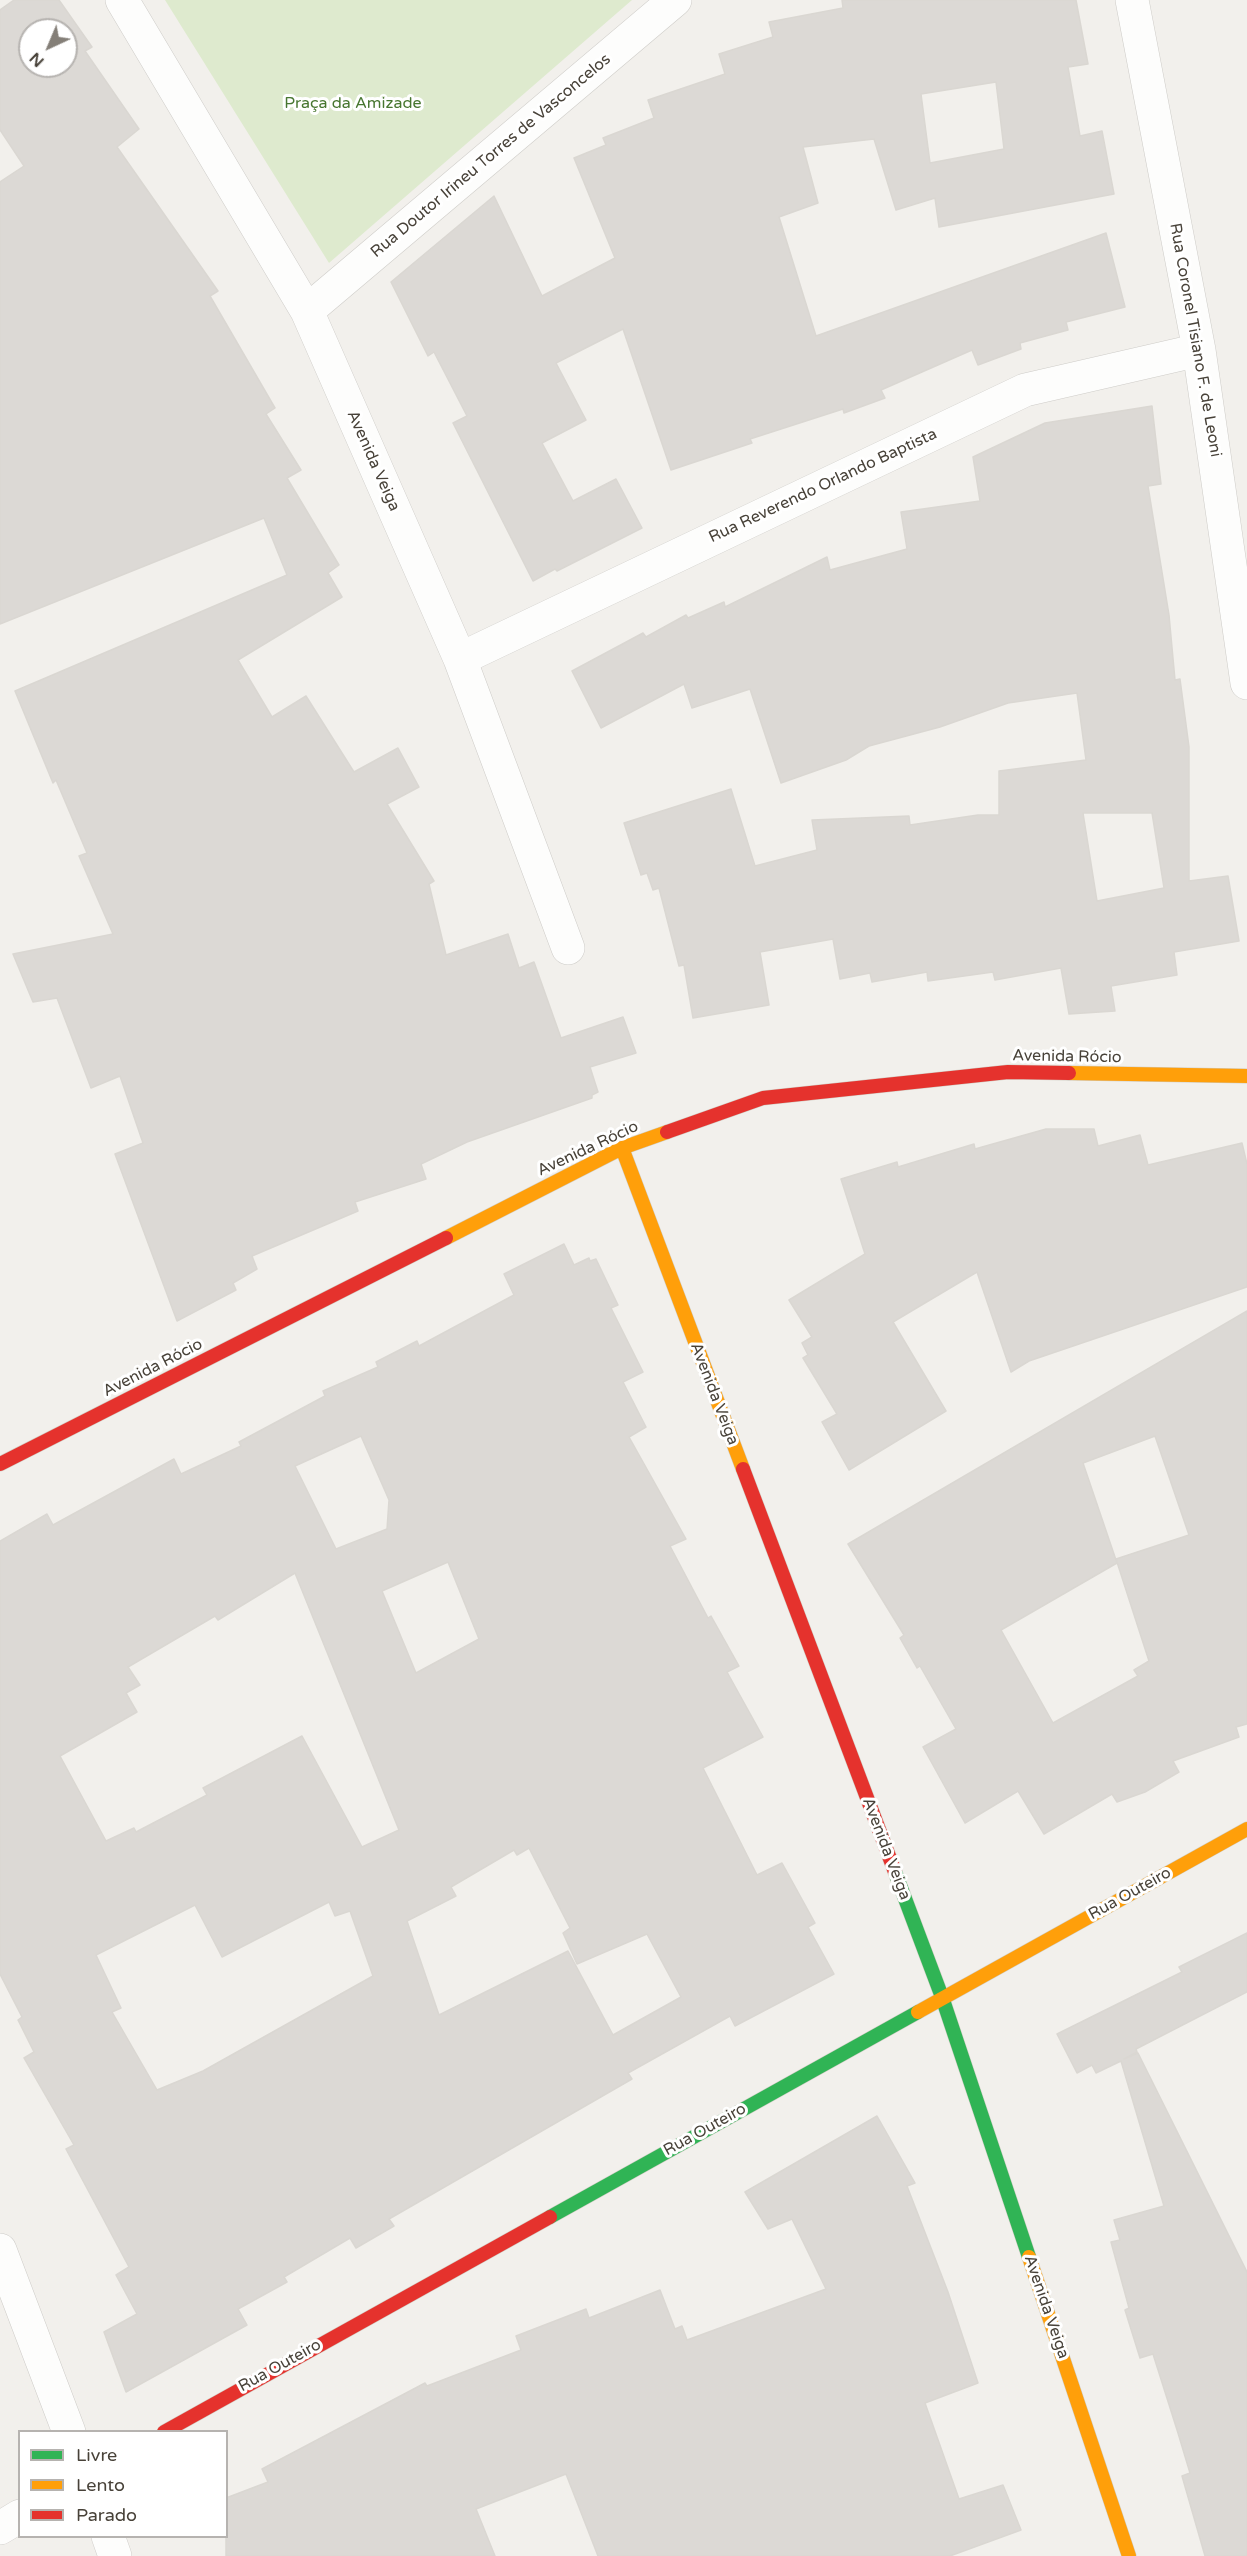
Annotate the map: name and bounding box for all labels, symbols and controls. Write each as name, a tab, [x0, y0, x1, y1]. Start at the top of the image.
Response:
north arrow	[18, 18, 78, 78]
text: N	[25, 48, 48, 71]
street label: Rua Doutor Irineu Torres de Vasconcelos	[367, 50, 615, 262]
park label: Praça da Amizade	[284, 94, 422, 114]
street label: Rua Coronel Tisiano F. de Leoni	[1165, 222, 1225, 458]
street label: Avenida Veiga	[342, 408, 404, 514]
street label: Rua Reverendo Orlando Baptista	[706, 425, 940, 547]
street label: Avenida Rócio	[1012, 1046, 1122, 1068]
street label: Avenida Rócio	[534, 1117, 642, 1181]
street label: Avenida Rócio	[100, 1335, 206, 1401]
street label: Avenida Veiga	[686, 1340, 742, 1448]
street label: Avenida Veiga	[858, 1795, 914, 1903]
street label: Rua Outeiro	[1085, 1863, 1175, 1925]
street label: Rua Outeiro	[660, 2099, 750, 2161]
street label: Avenida Veiga	[1019, 2253, 1073, 2361]
street label: Rua Outeiro	[235, 2335, 325, 2397]
legend	[18, 2430, 228, 2538]
text: Livre	[76, 2444, 117, 2466]
text: Lento	[76, 2474, 125, 2496]
text: Parado	[76, 2504, 137, 2526]

